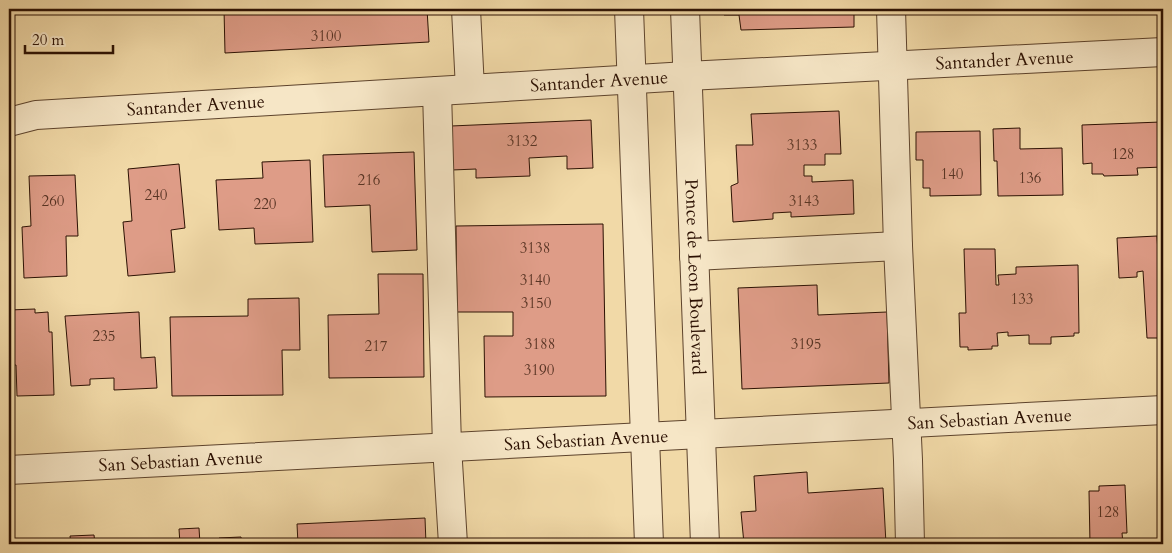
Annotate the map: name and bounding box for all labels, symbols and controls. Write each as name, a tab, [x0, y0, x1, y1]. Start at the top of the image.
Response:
scale bar	[25, 22, 112, 54]
house number: 3100	[311, 26, 342, 46]
text: 20 m	[32, 30, 64, 50]
street label: Santander Avenue	[935, 45, 1074, 76]
street label: Santander Avenue	[529, 65, 669, 98]
street label: Santander Avenue	[126, 89, 266, 123]
house number: 3132	[507, 131, 538, 151]
house number: 3133	[787, 135, 817, 155]
house number: 128	[1111, 144, 1135, 164]
house number: 140	[940, 164, 964, 184]
house number: 136	[1018, 168, 1042, 188]
house number: 216	[357, 170, 381, 190]
street label: Ponce de Leon Boulevard	[678, 178, 711, 376]
house number: 240	[144, 185, 168, 205]
house number: 260	[41, 191, 65, 211]
house number: 3143	[789, 191, 819, 211]
house number: 220	[253, 194, 277, 214]
house number: 3138	[520, 238, 550, 258]
house number: 3140	[520, 270, 551, 290]
house number: 133	[1010, 289, 1034, 309]
house number: 3150	[521, 293, 552, 313]
house number: 235	[92, 326, 116, 346]
house number: 3188	[525, 334, 555, 354]
house number: 3195	[791, 334, 821, 354]
house number: 217	[364, 336, 388, 356]
house number: 3190	[524, 360, 555, 380]
street label: San Sebastian Avenue	[907, 403, 1073, 436]
street label: San Sebastian Avenue	[503, 424, 669, 457]
street label: San Sebastian Avenue	[98, 445, 264, 478]
house number: 128	[1096, 502, 1120, 522]

